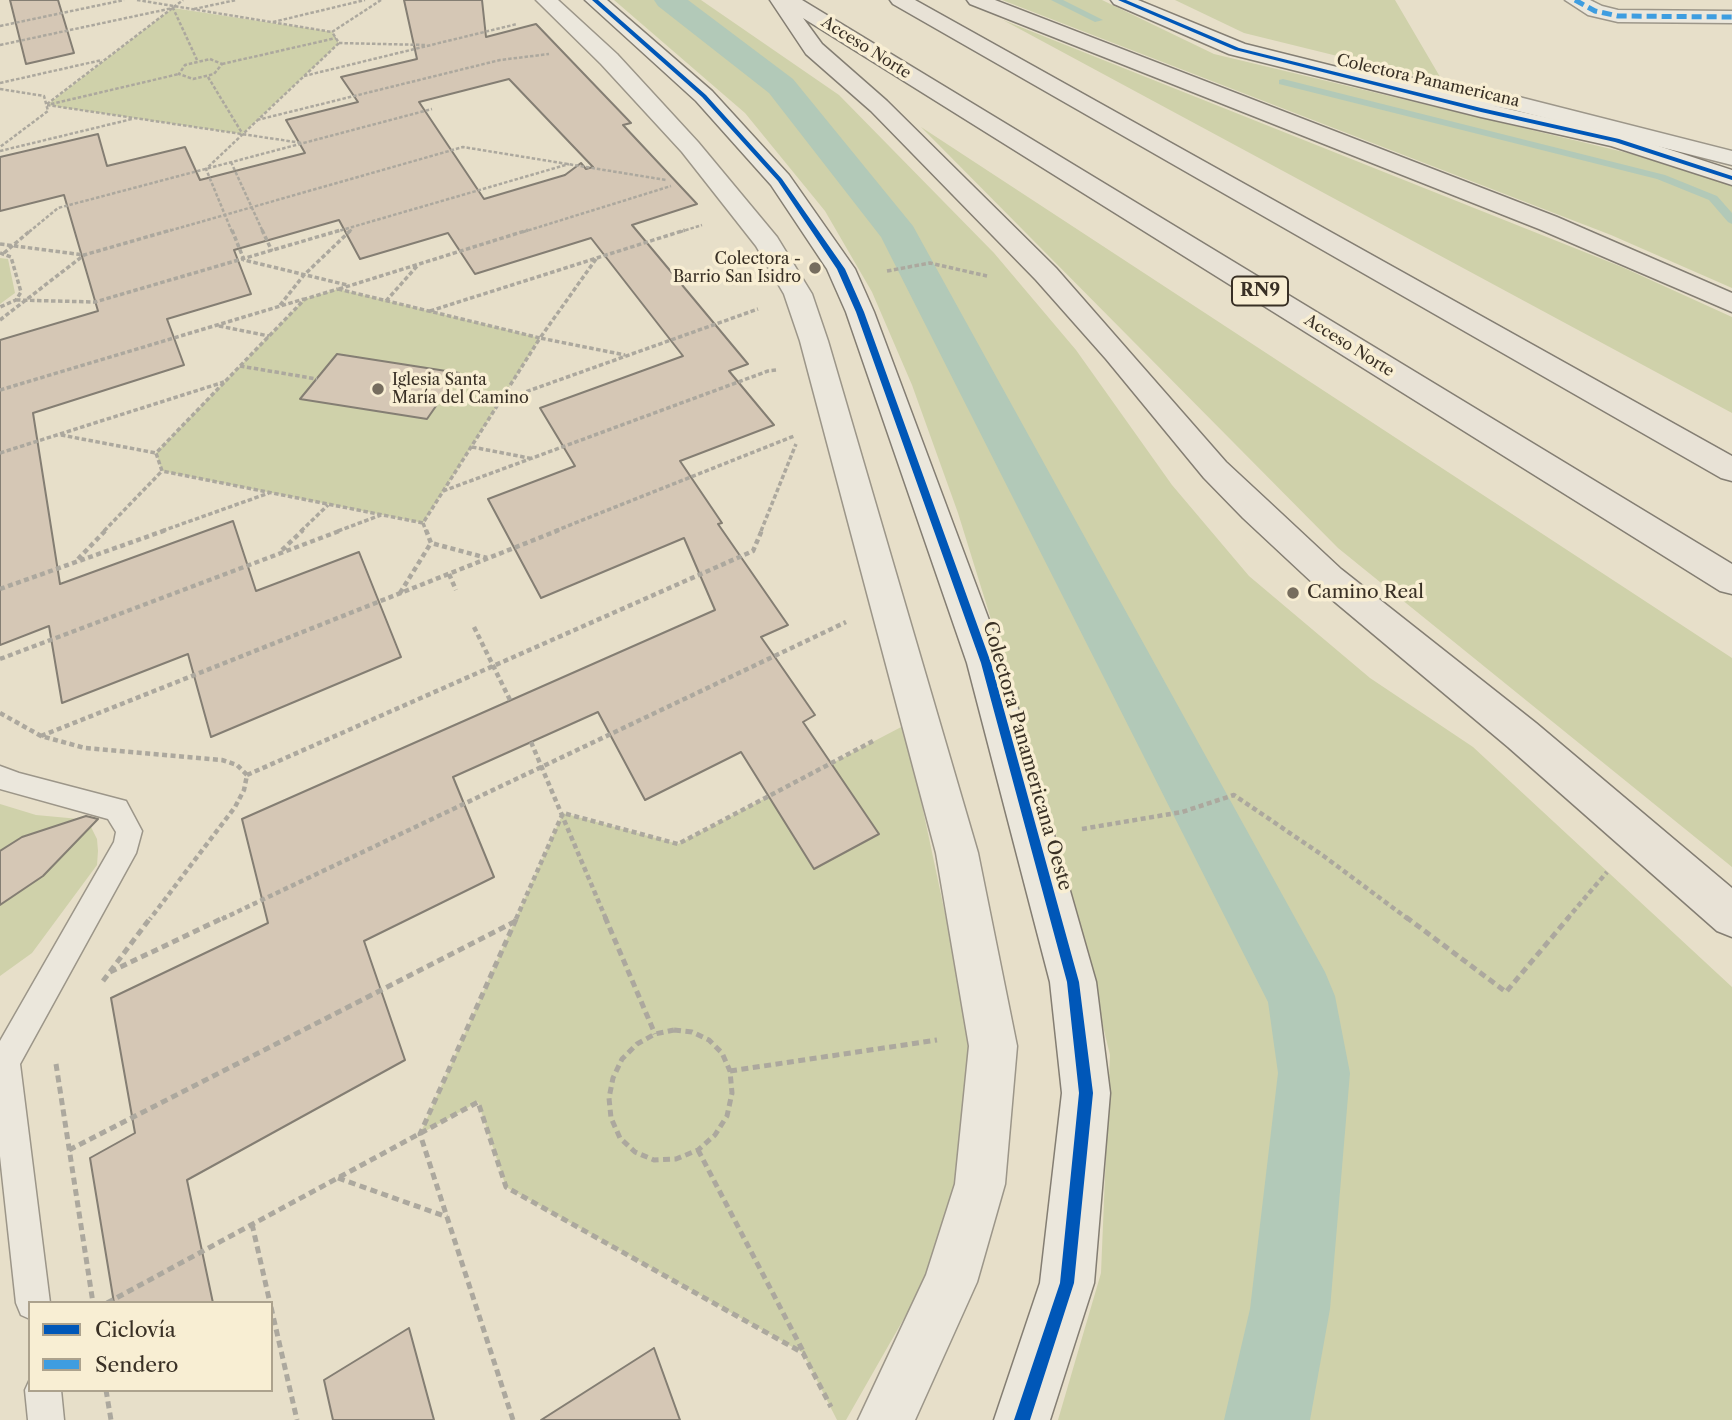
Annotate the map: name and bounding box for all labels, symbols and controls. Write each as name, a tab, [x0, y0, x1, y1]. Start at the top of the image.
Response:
street label: Acceso Norte	[818, 13, 914, 83]
street label: Colectora Panamericana	[1335, 51, 1521, 111]
place label: Colectora - Barrio San Isidro	[673, 249, 801, 287]
marker: Colectora - Barrio San Isidro	[807, 260, 823, 276]
road number: RN9	[1232, 276, 1288, 306]
street label: Acceso Norte	[1301, 311, 1397, 381]
place label: Iglesia Santa María del Camino	[392, 370, 529, 408]
marker: Iglesia Santa María del Camino	[370, 381, 386, 397]
place label: Camino Real	[1307, 582, 1424, 604]
marker: Camino Real	[1285, 585, 1301, 601]
street label: Colectora Panamericana Oeste	[978, 619, 1076, 893]
legend	[28, 1301, 273, 1392]
text: Ciclovía	[95, 1317, 176, 1342]
text: Sendero	[95, 1352, 179, 1377]

